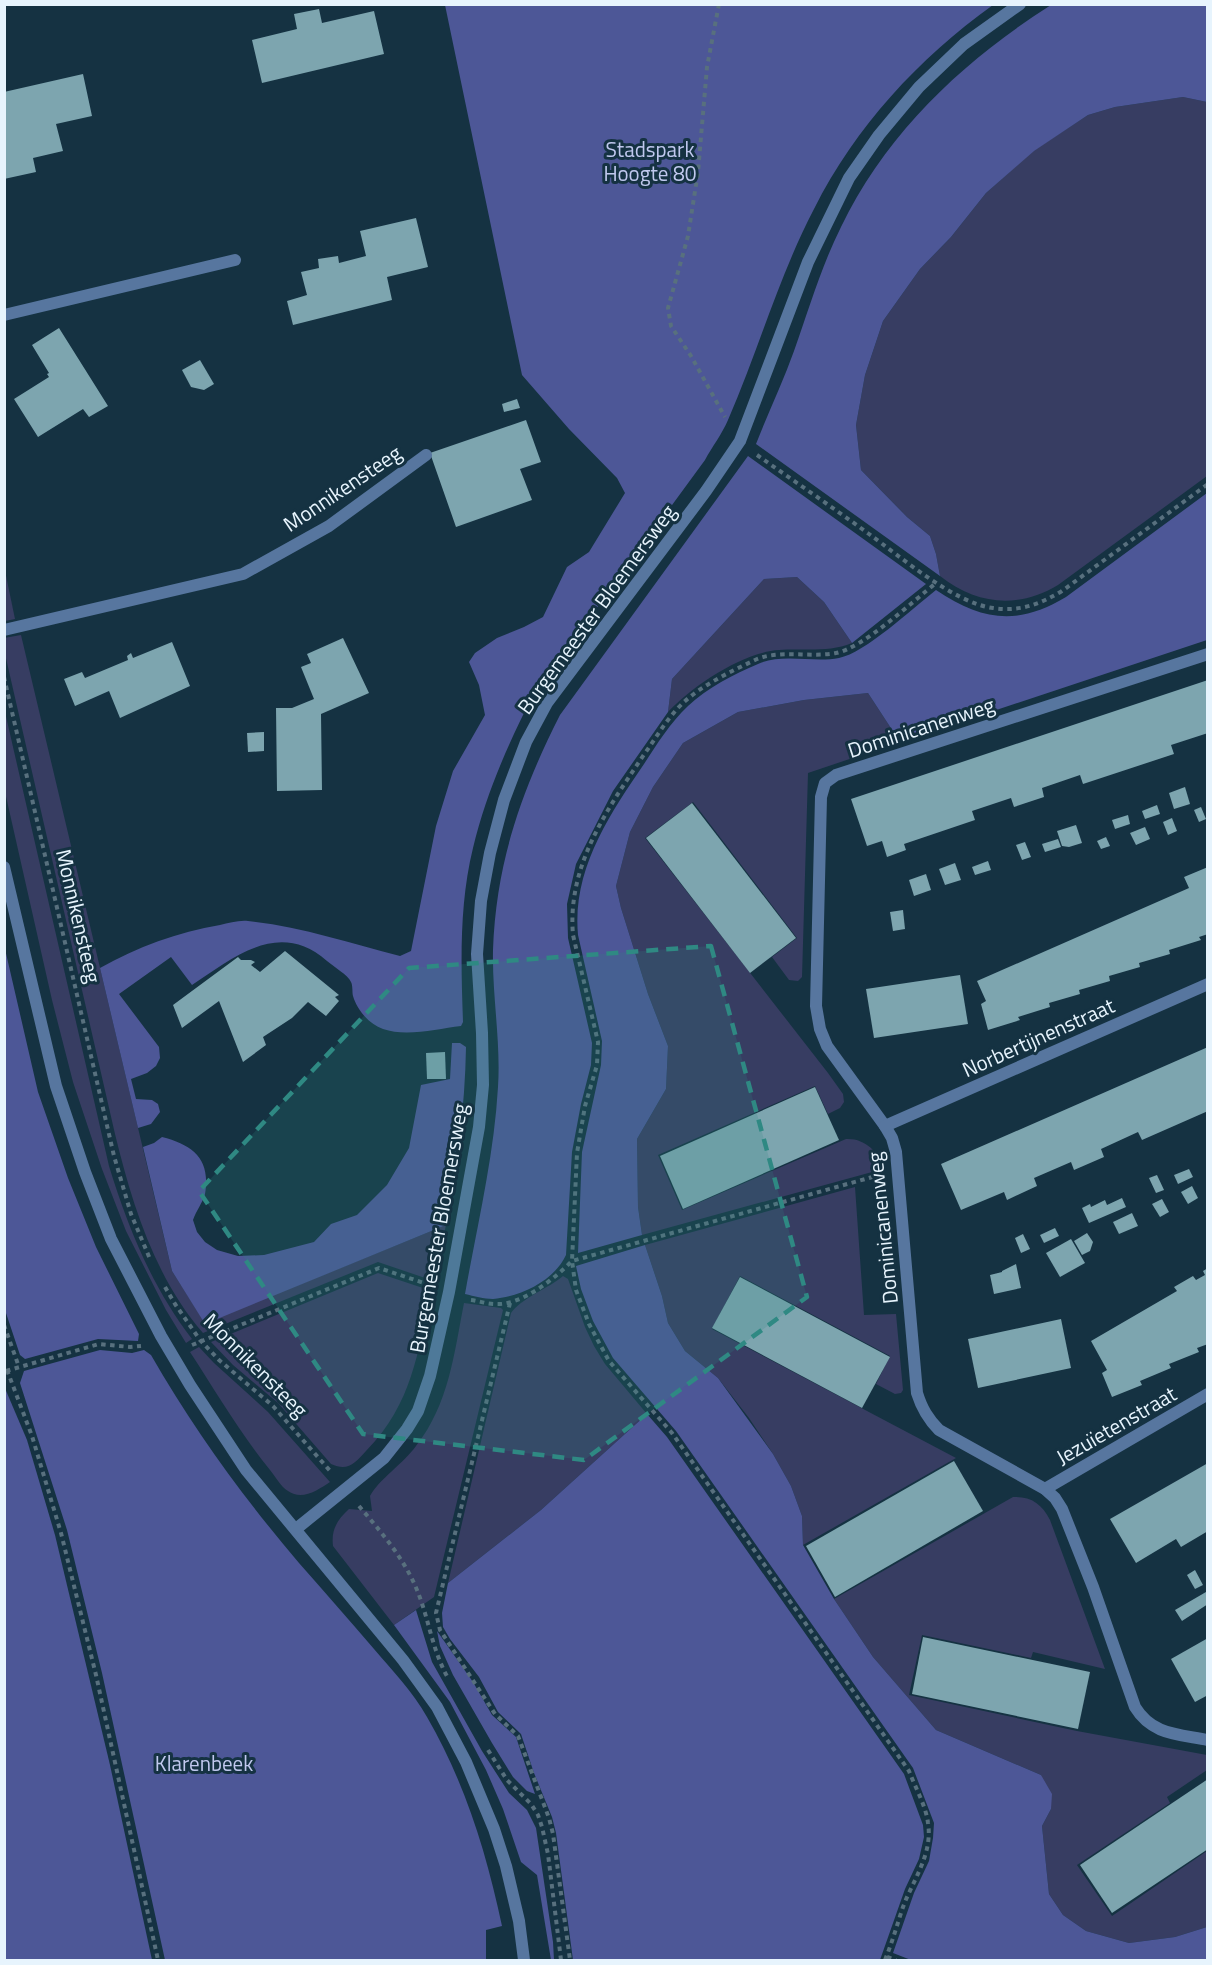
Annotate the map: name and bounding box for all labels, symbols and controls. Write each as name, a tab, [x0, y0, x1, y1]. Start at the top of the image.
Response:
park label: Stadspark Hoogte 80	[603, 133, 697, 189]
street label: Monnikensteeg	[276, 436, 408, 539]
street label: Burgemeester Bloemersweg	[509, 497, 683, 721]
street label: Dominicanenweg	[843, 688, 999, 766]
street label: Monnikensteeg	[48, 846, 110, 986]
street label: Norbertijnenstraat	[957, 989, 1120, 1085]
street label: Burgemeester Bloemersweg	[400, 1101, 476, 1355]
street label: Dominicanenweg	[858, 1150, 906, 1306]
street label: Monnikensteeg	[196, 1305, 316, 1425]
street label: Jezuïetenstraat	[1050, 1377, 1183, 1472]
park label: Klarenbeek	[155, 1747, 253, 1779]

